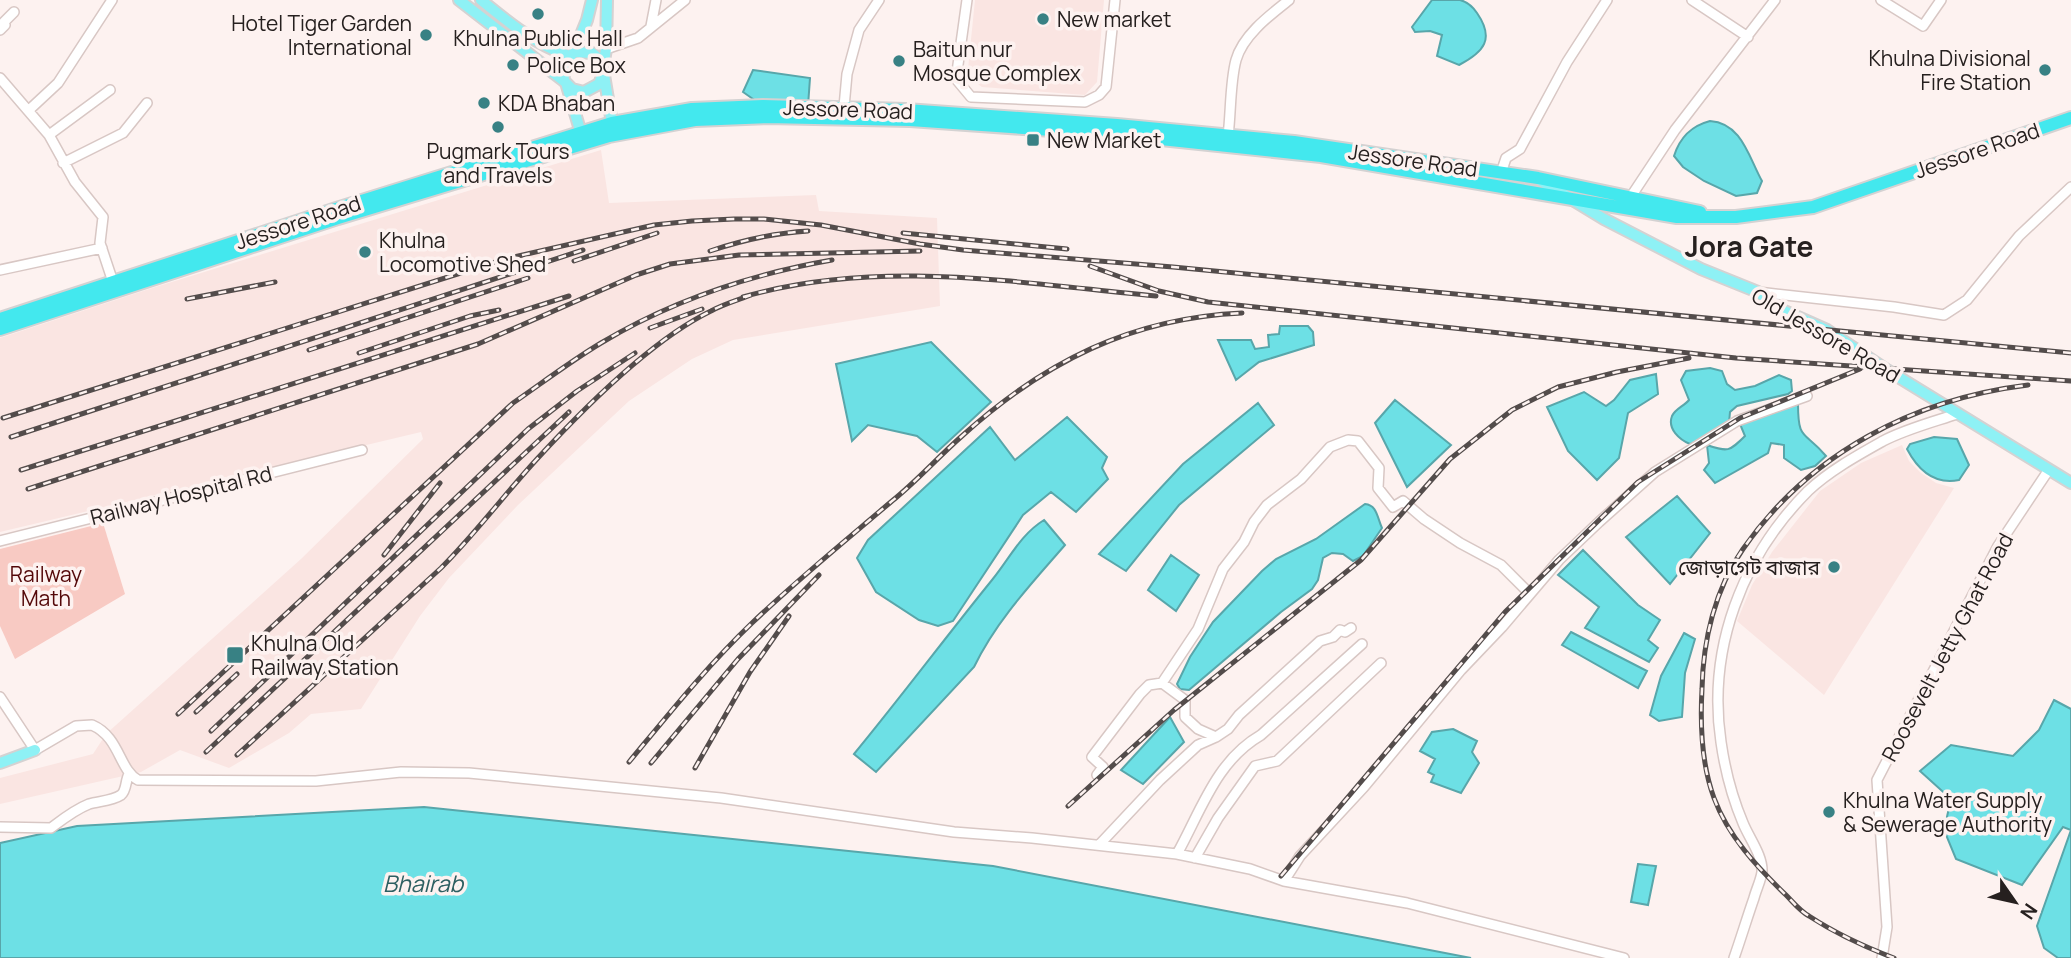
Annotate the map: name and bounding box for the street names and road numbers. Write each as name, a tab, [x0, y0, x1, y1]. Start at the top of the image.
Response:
street label: Jessore Road	[783, 93, 913, 125]
street label: Jessore Road	[1911, 116, 2043, 184]
street label: Jessore Road	[1347, 137, 1479, 183]
street label: Jessore Road	[232, 189, 364, 255]
street label: Old Jessore Road	[1747, 281, 1905, 389]
street label: Railway Hospital Rd	[87, 459, 275, 531]
street label: Roosevelt Jetty Ghat Road	[1875, 528, 2019, 766]

